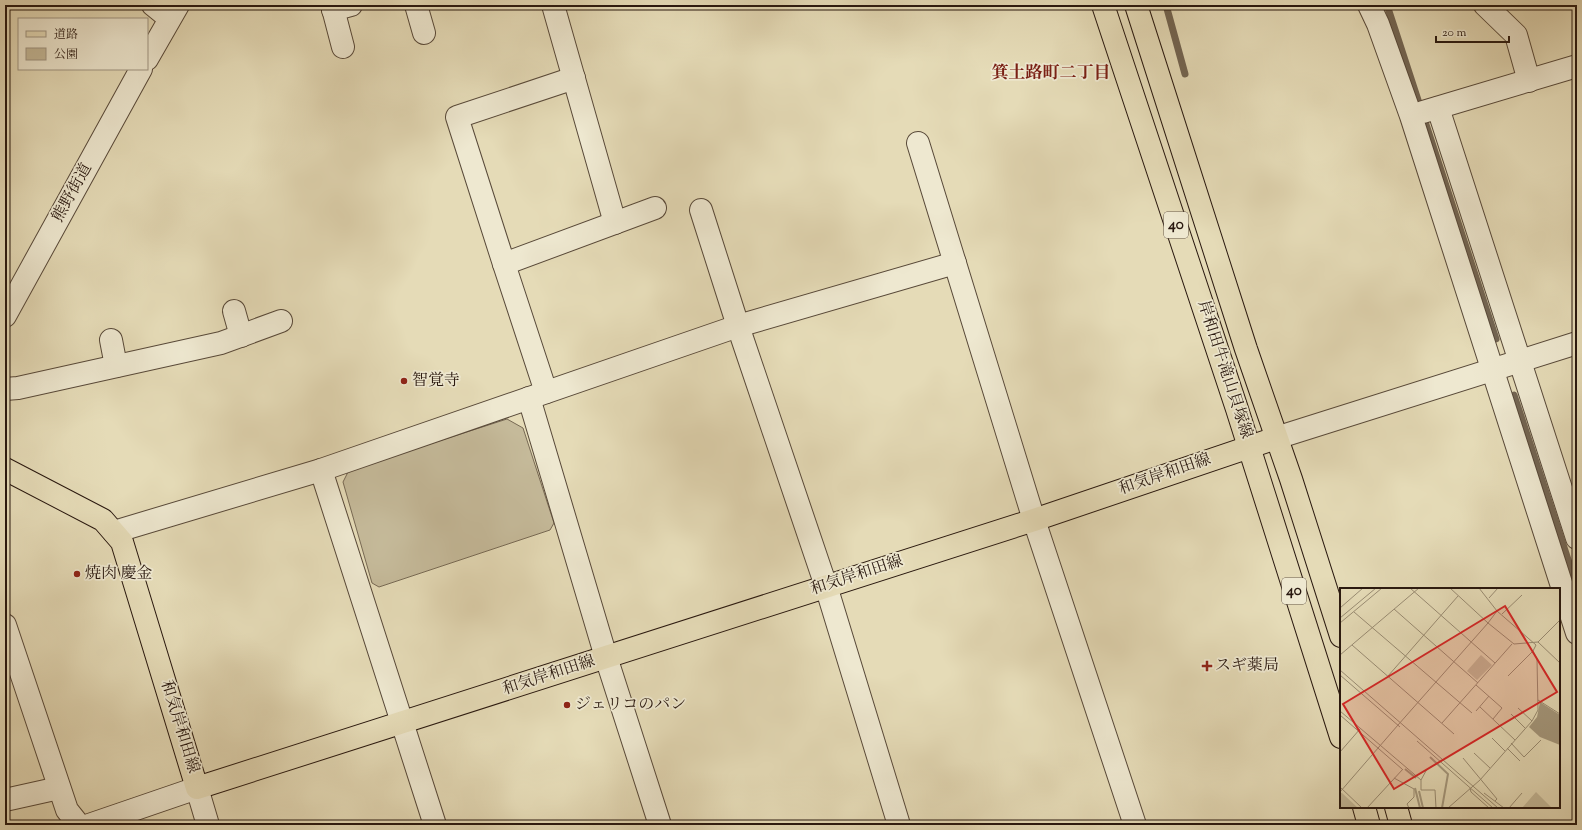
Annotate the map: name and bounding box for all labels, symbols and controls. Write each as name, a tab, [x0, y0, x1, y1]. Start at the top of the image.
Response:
legend	[18, 18, 148, 70]
scale bar	[1436, 18, 1509, 44]
text: 20 m	[1442, 24, 1467, 42]
text: 道路	[54, 26, 78, 44]
text: 公園	[54, 46, 78, 64]
district label: 箕土路町二丁目	[992, 62, 1111, 86]
street label: 熊野街道	[47, 159, 99, 227]
road number: 40	[1164, 212, 1188, 238]
street label: 岸和田牛滝山貝塚線	[1191, 298, 1257, 442]
place label: 智覚寺	[412, 370, 460, 393]
marker: 智覚寺	[399, 376, 409, 386]
street label: 和気岸和田線	[1116, 448, 1214, 502]
street label: 和気岸和田線	[808, 550, 906, 602]
place label: 焼肉 慶金	[85, 563, 152, 586]
marker: 焼肉 慶金	[72, 569, 82, 579]
road number: 40	[1282, 578, 1306, 604]
inset map	[1340, 588, 1560, 808]
street label: 和気岸和田線	[500, 650, 598, 702]
place label: スギ薬局	[1215, 655, 1279, 678]
marker: スギ薬局	[1202, 661, 1212, 671]
street label: 和気岸和田線	[154, 678, 204, 776]
place label: ジェリコのパン	[575, 694, 686, 717]
marker: ジェリコのパン	[562, 700, 572, 710]

